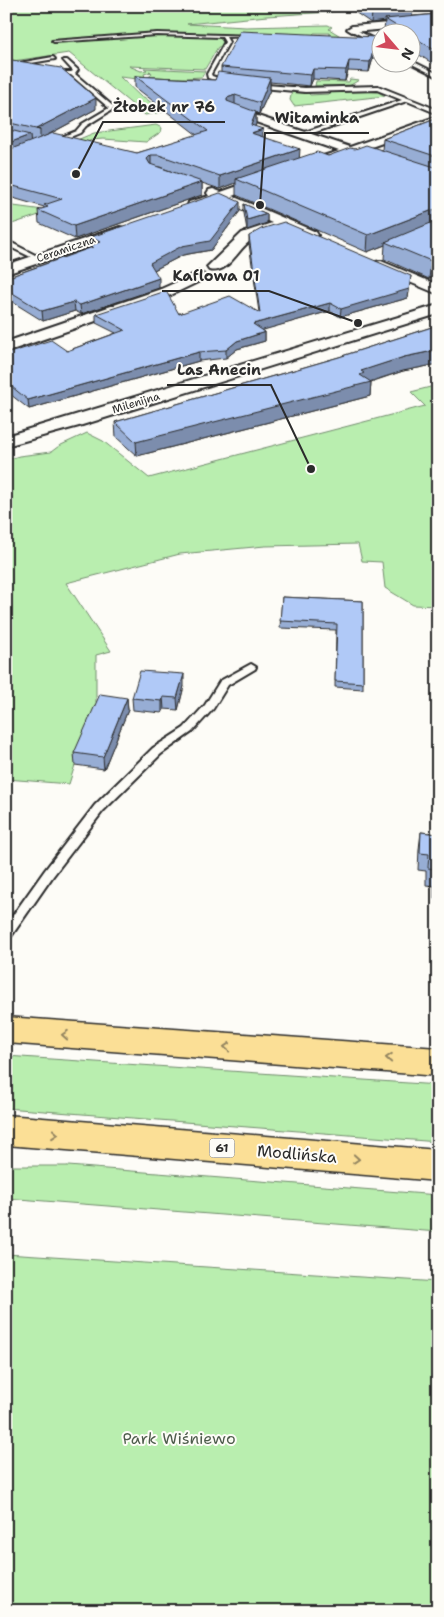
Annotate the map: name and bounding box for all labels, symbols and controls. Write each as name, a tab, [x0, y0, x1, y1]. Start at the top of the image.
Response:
north arrow	[372, 22, 422, 72]
text: N	[397, 45, 418, 63]
callout: Żłobek nr 76	[103, 92, 225, 122]
text: Żłobek nr 76	[113, 97, 215, 117]
callout: Witaminka	[265, 103, 369, 133]
text: Witaminka	[275, 108, 360, 128]
street label: Ceramiczna	[34, 232, 98, 266]
callout: Kaflowa 01	[162, 261, 269, 291]
text: Kaflowa 01	[172, 266, 260, 286]
callout: Las Anecin	[167, 355, 271, 385]
text: Las Anecin	[177, 360, 261, 380]
street label: Milenijna	[110, 389, 162, 417]
one-way arrow	[61, 1029, 69, 1040]
one-way arrow	[223, 1041, 231, 1052]
one-way arrow	[385, 1053, 393, 1064]
one-way arrow	[51, 1129, 59, 1140]
road number: 61	[210, 1138, 234, 1158]
street label: Modlińska	[256, 1140, 338, 1168]
one-way arrow	[353, 1154, 361, 1165]
park label: Park Wiśniewo	[122, 1428, 236, 1449]

